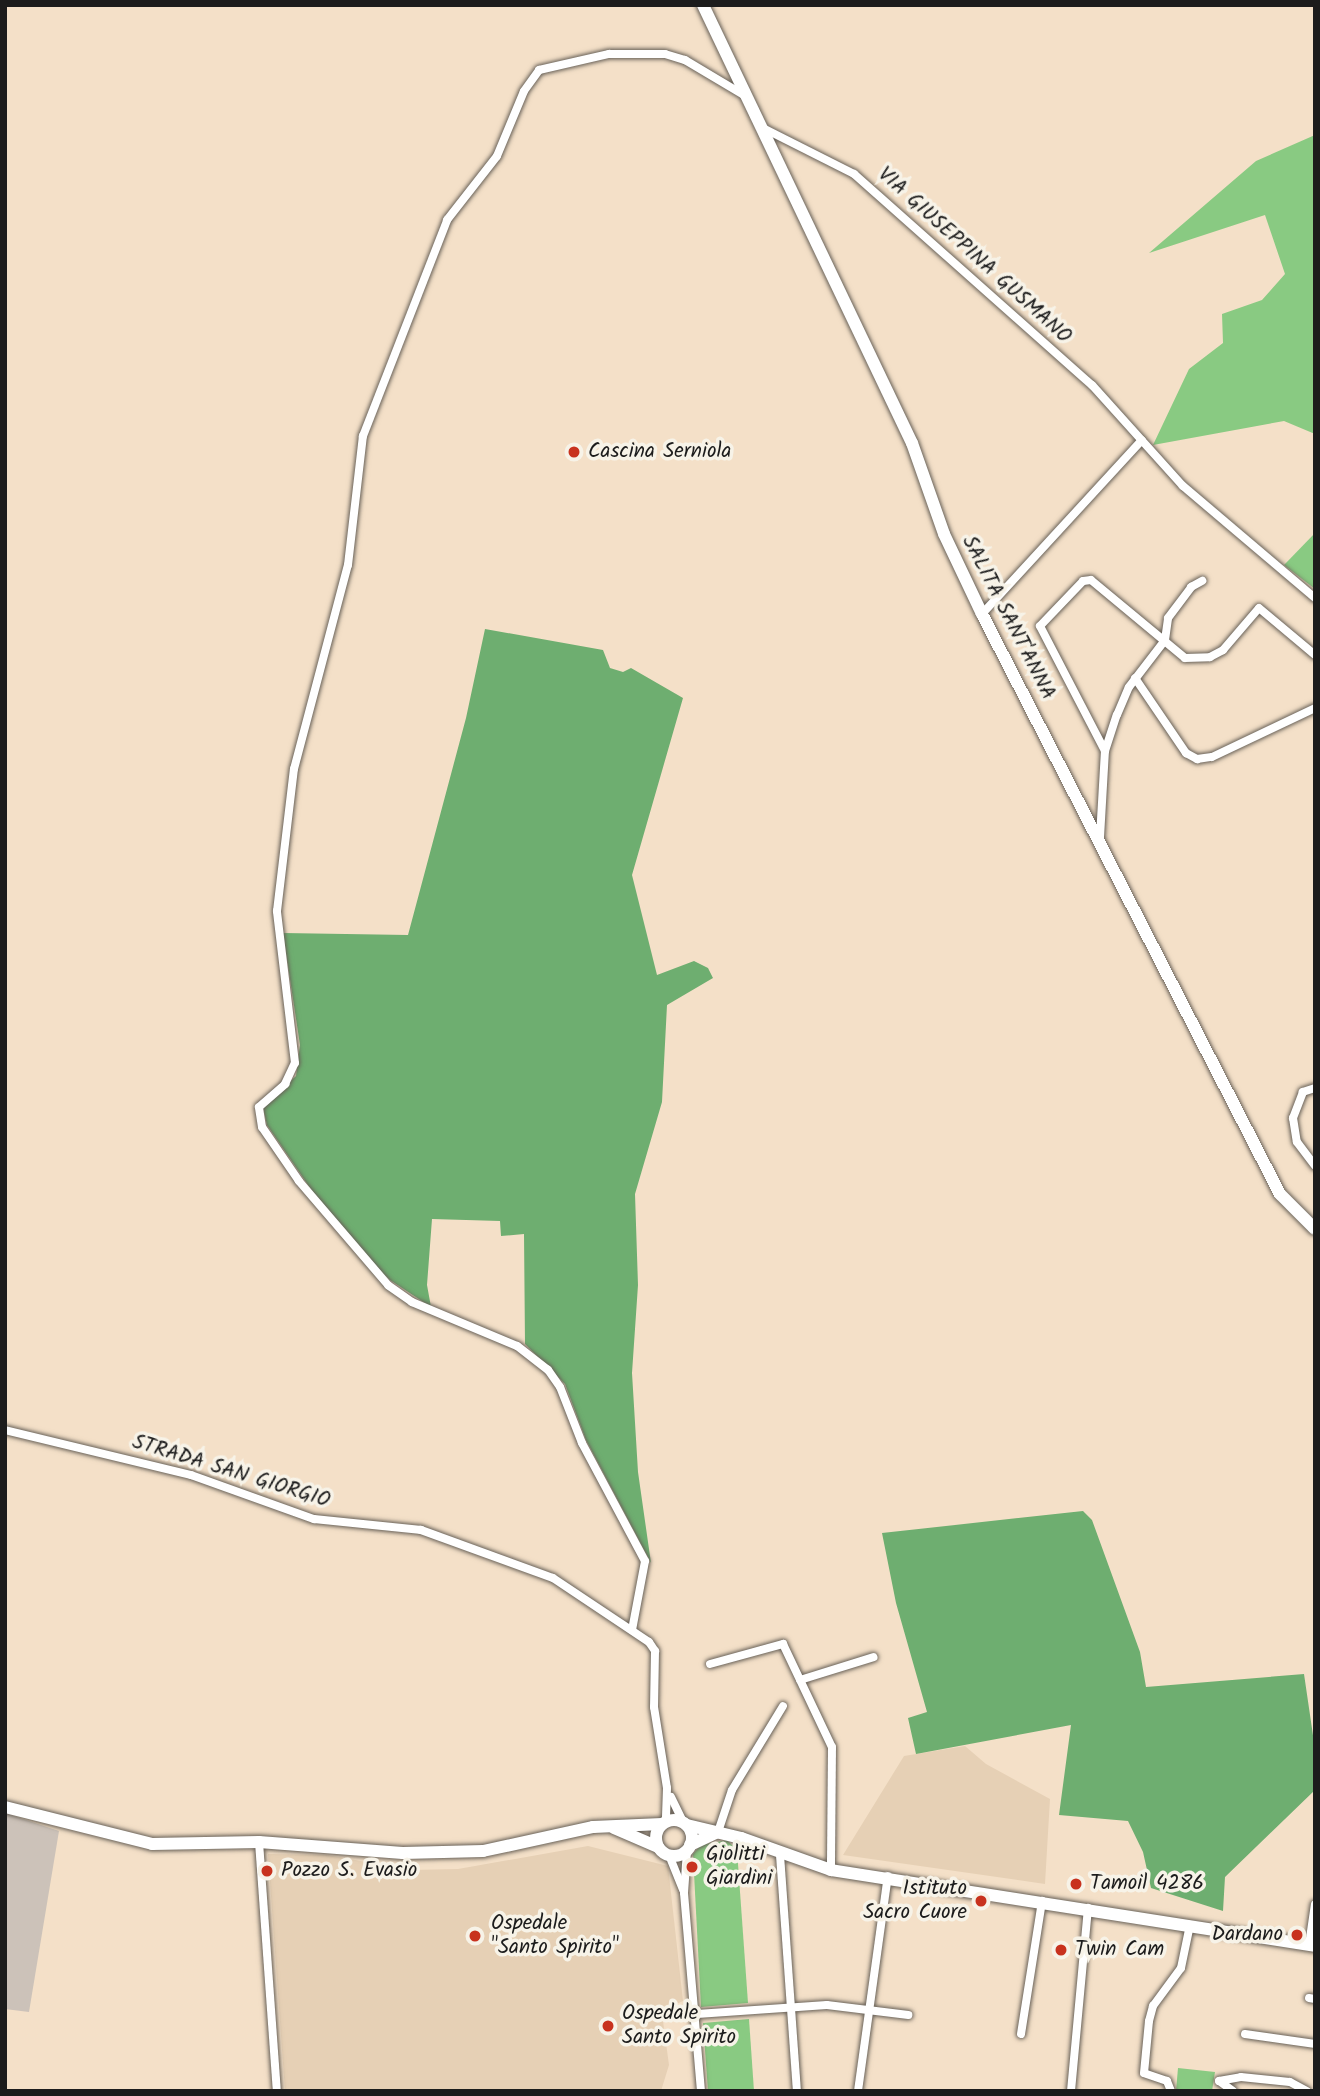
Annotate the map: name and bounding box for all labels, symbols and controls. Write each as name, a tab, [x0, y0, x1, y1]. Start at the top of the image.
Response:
street label: VIA GIUSEPPINA GUSMANO	[872, 162, 1076, 350]
place label: Cascina Serniola	[588, 439, 731, 465]
marker: Cascina Serniola	[566, 444, 582, 460]
street label: SALITA SANT'ANNA	[956, 532, 1060, 704]
street label: STRADA SAN GIORGIO	[129, 1430, 333, 1514]
place label: Giolitti Giardini	[706, 1842, 772, 1892]
place label: Pozzo S. Evasio	[281, 1858, 417, 1884]
marker: Giolitti Giardini	[684, 1859, 700, 1875]
marker: Pozzo S. Evasio	[259, 1863, 275, 1879]
place label: Tamoil 4286	[1090, 1871, 1204, 1897]
place label: Istituto Sacro Cuore	[863, 1876, 967, 1926]
marker: Tamoil 4286	[1068, 1876, 1084, 1892]
marker: Istituto Sacro Cuore	[973, 1893, 989, 1909]
place label: Ospedale "Santo Spirito"	[491, 1911, 619, 1961]
place label: Dardano	[1212, 1922, 1283, 1948]
marker: Ospedale "Santo Spirito"	[465, 1926, 485, 1946]
marker: Dardano	[1289, 1927, 1305, 1943]
place label: Twin Cam	[1075, 1937, 1164, 1963]
marker: Twin Cam	[1053, 1942, 1069, 1958]
place label: Ospedale Santo Spirito	[622, 2001, 736, 2051]
marker: Ospedale Santo Spirito	[600, 2018, 616, 2034]

